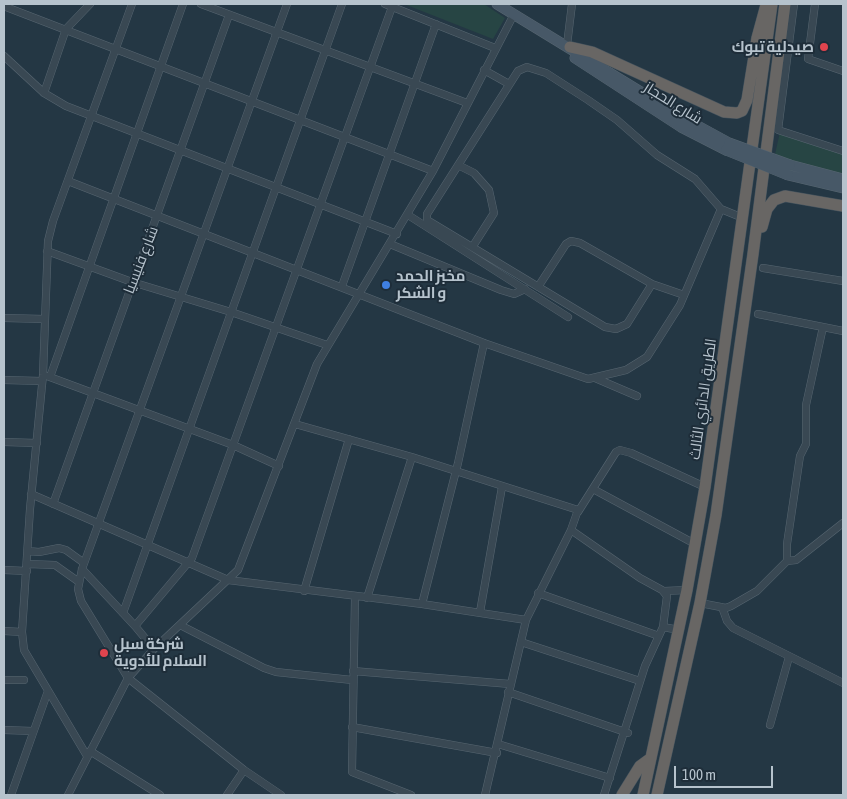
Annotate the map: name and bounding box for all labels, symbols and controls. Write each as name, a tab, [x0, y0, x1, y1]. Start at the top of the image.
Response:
place label: صيدلية تبوك	[732, 38, 814, 56]
marker: صيدلية تبوك	[818, 41, 830, 53]
street label: شارع الحجاز	[640, 78, 706, 128]
street label: شارع فنيسيا	[120, 224, 162, 296]
place label: مخبز الحمد و الشكر	[396, 267, 465, 302]
marker: مخبز الحمد و الشكر	[380, 279, 392, 291]
street label: الطريق الدائري الثالث	[686, 337, 720, 461]
place label: شركة سبل السلام للأدوية	[114, 635, 207, 670]
marker: شركة سبل السلام للأدوية	[98, 647, 110, 659]
scale bar	[677, 756, 776, 788]
text: 100 m	[682, 766, 716, 783]

